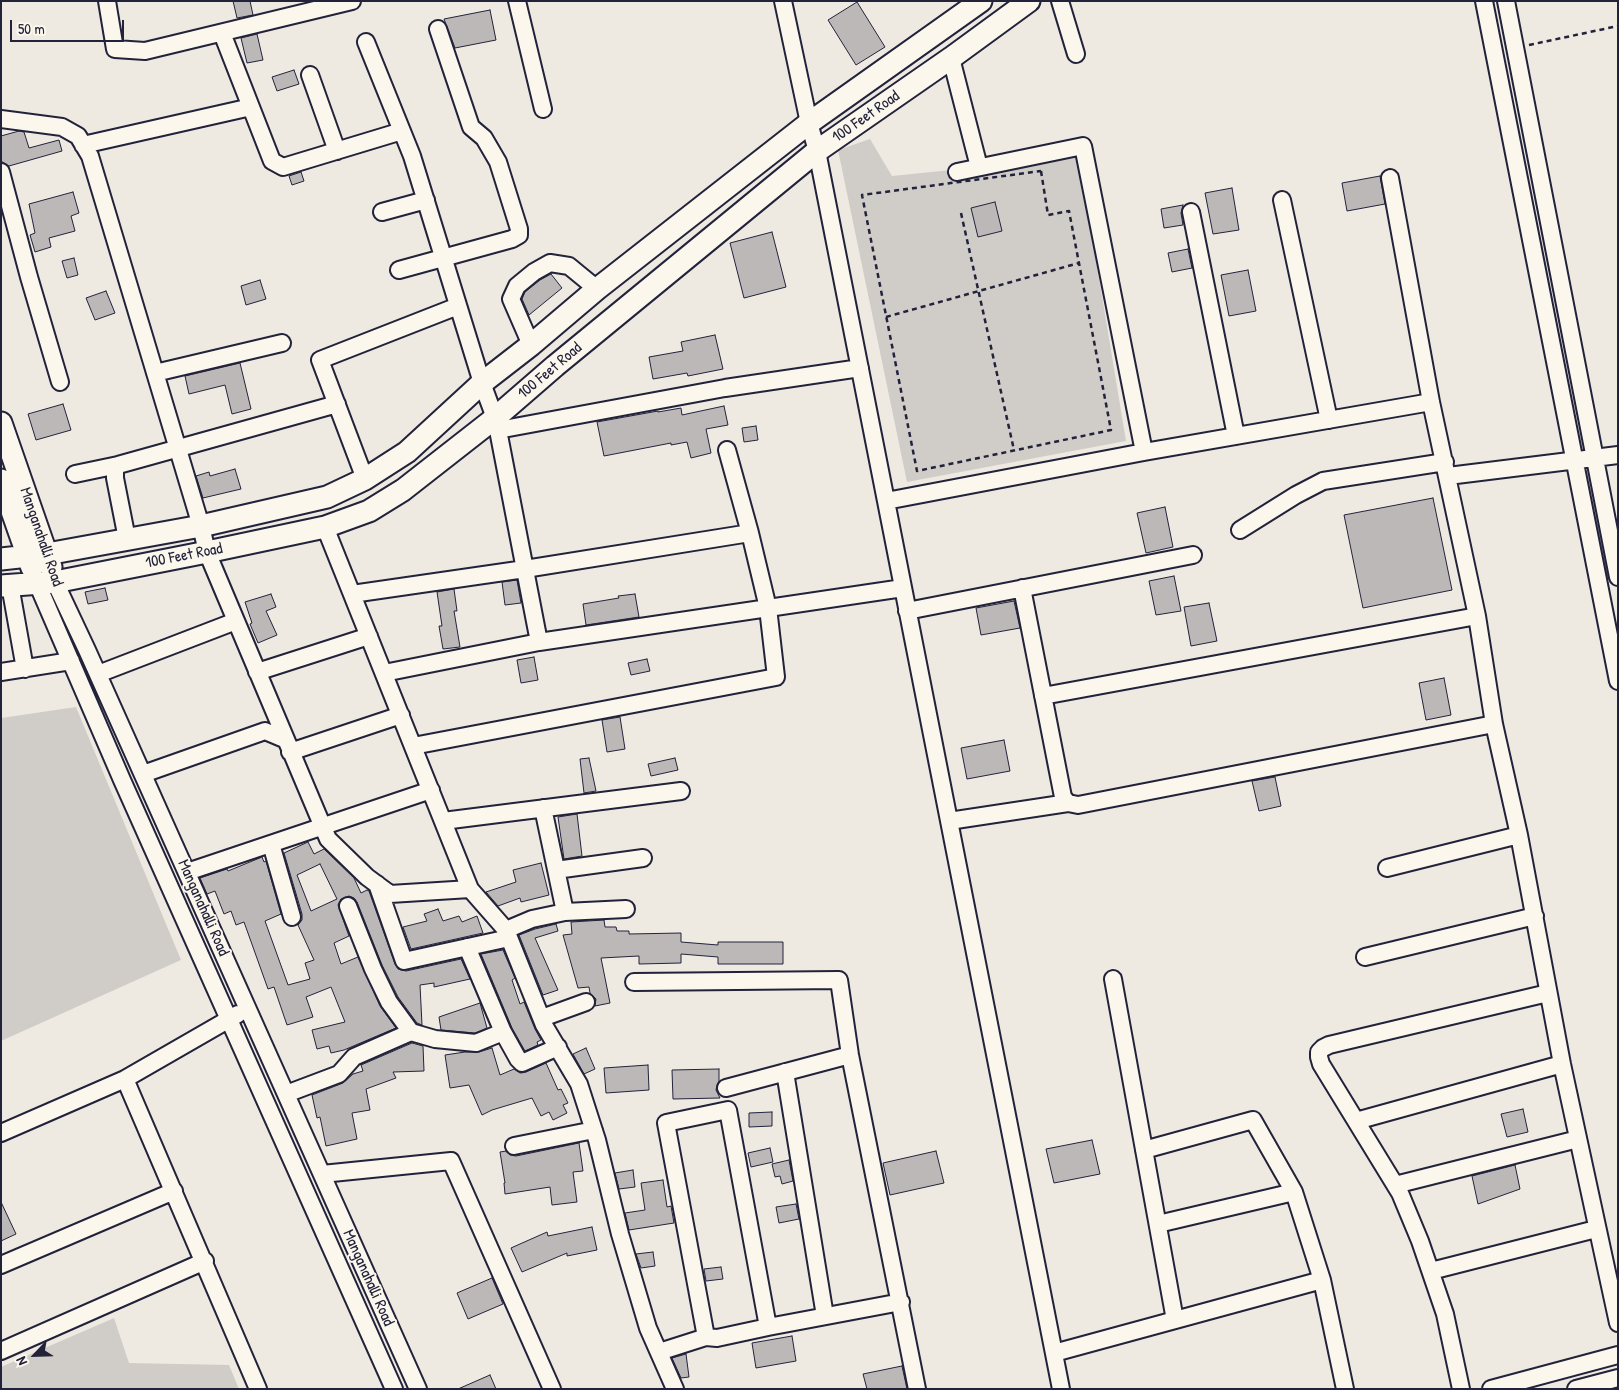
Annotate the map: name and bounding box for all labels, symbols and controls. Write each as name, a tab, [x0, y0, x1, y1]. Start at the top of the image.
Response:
scale bar	[12, 10, 126, 42]
text: 50 m	[18, 18, 45, 39]
street label: 100 Feet Road	[829, 87, 903, 147]
street label: 100 Feet Road	[514, 339, 586, 403]
street label: Manganahalli Road	[15, 485, 67, 589]
street label: 100 Feet Road	[144, 539, 224, 573]
street label: Manganahalli Road	[173, 857, 233, 959]
street label: Manganahalli Road	[338, 1227, 398, 1329]
north arrow	[10, 1330, 60, 1380]
text: N	[11, 1354, 31, 1369]

